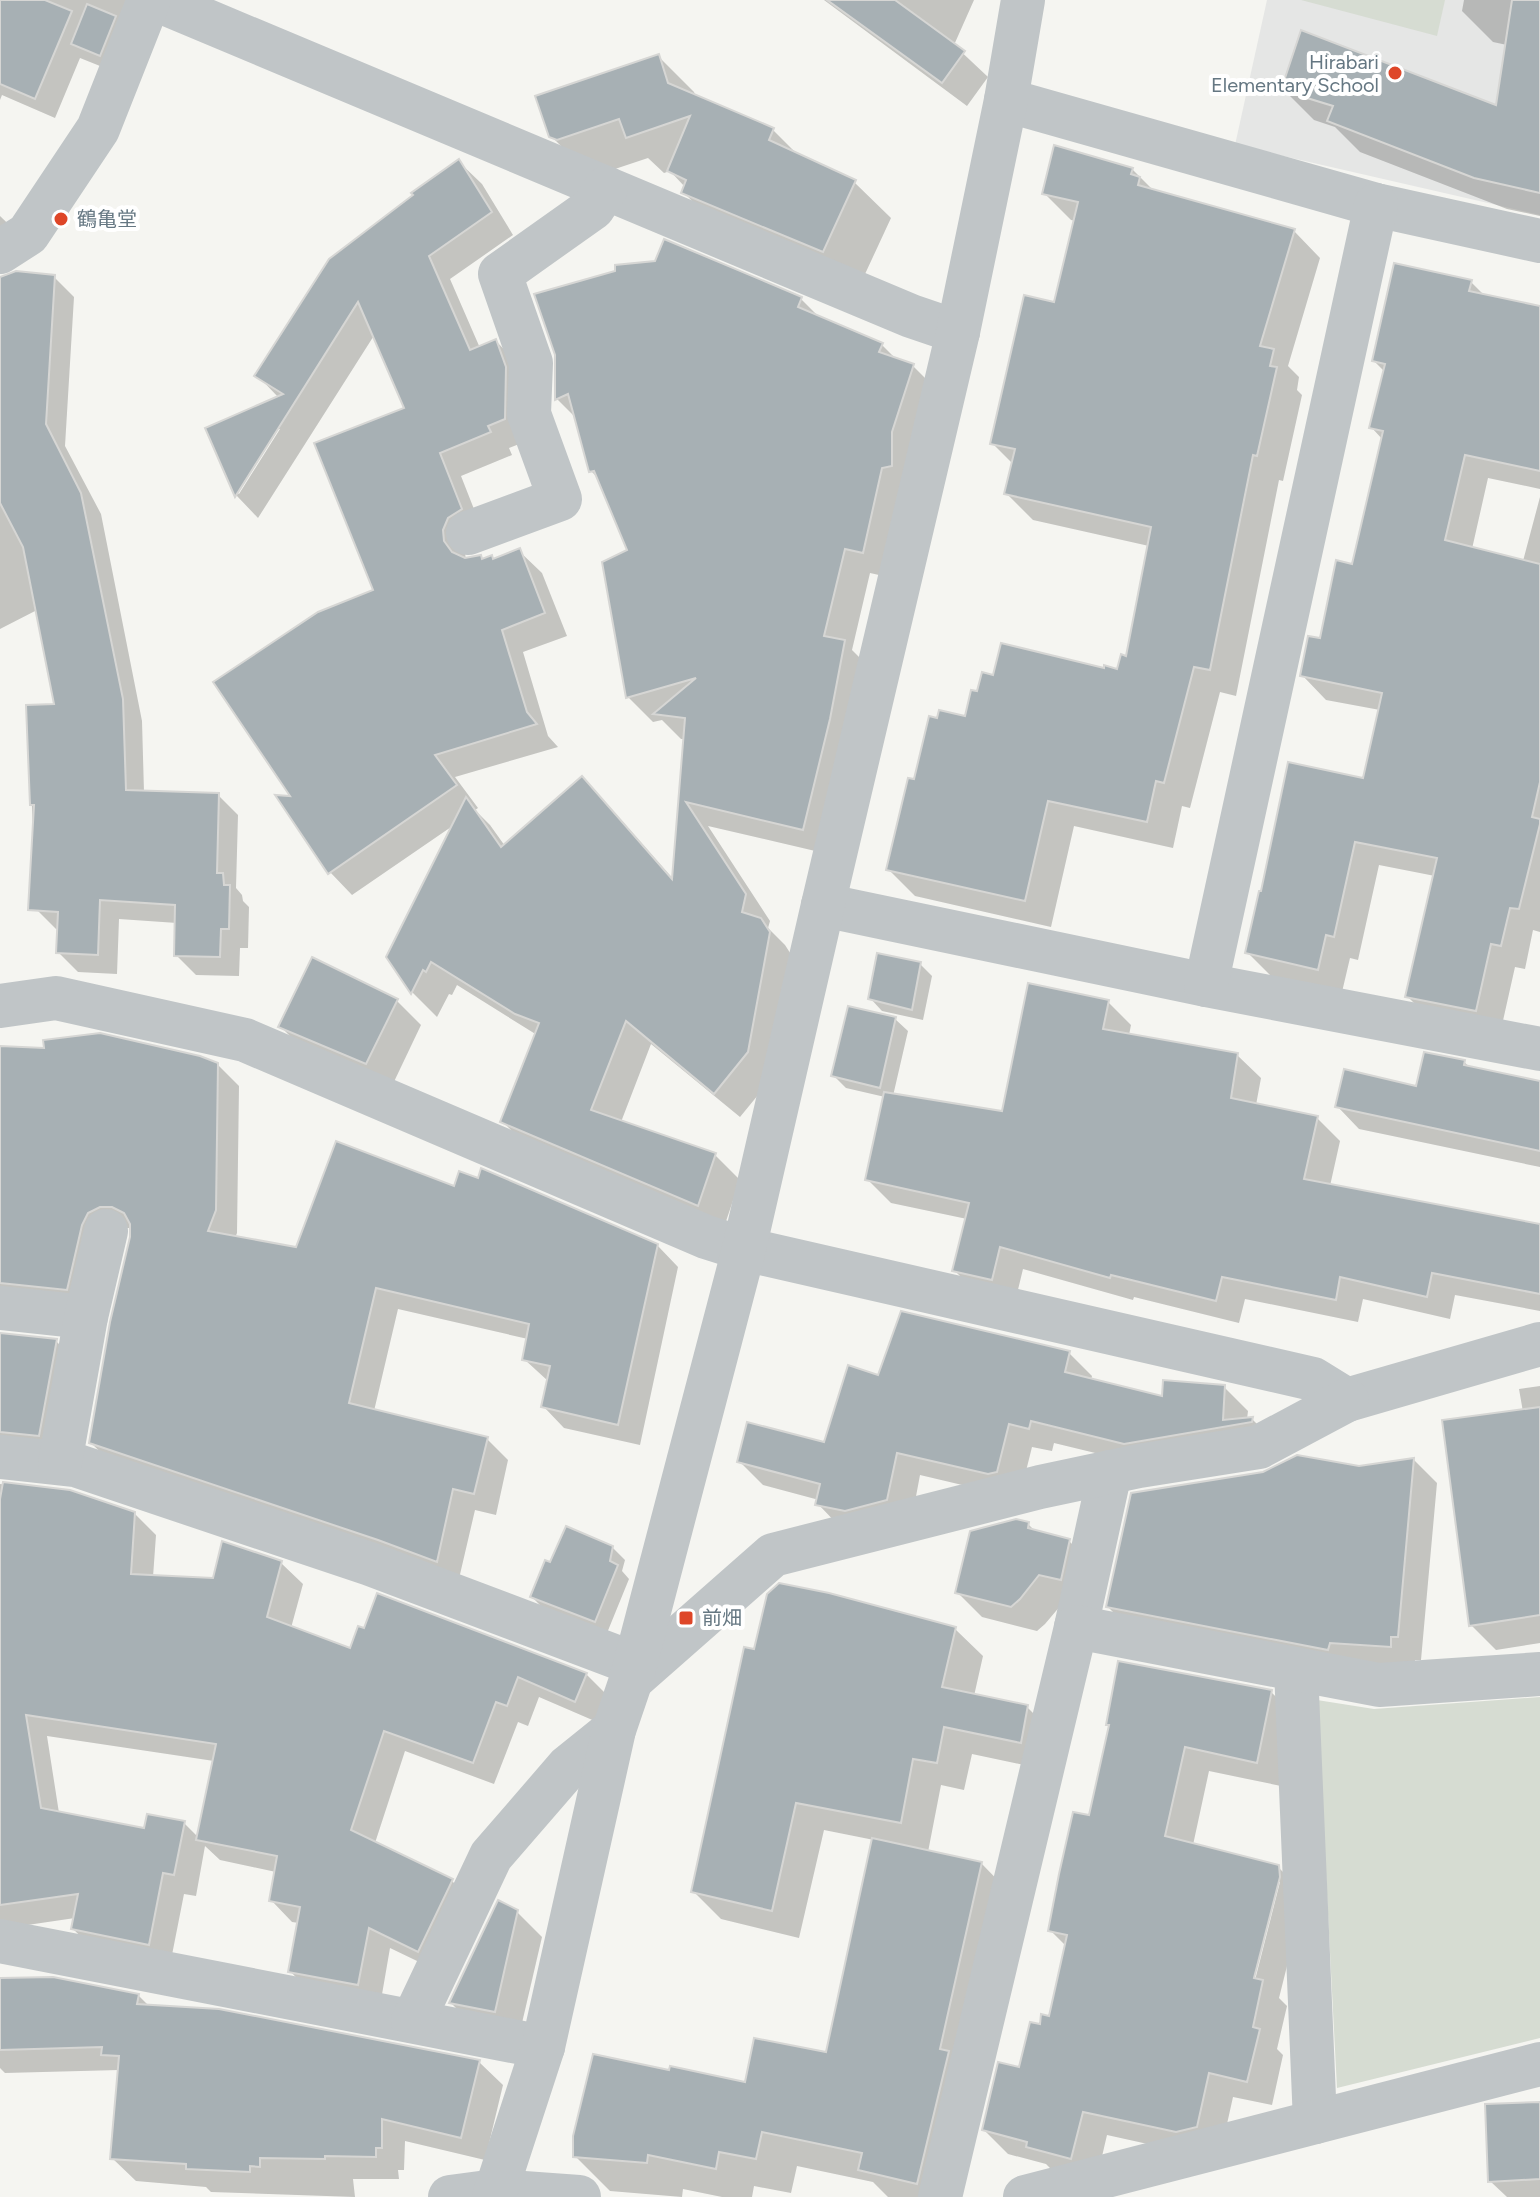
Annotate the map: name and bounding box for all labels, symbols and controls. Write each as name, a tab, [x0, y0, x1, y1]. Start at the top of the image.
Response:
place label: Hirabari Elementary School	[1211, 50, 1379, 97]
marker: Hirabari Elementary School	[1386, 64, 1404, 82]
place label: 鶴亀堂	[77, 207, 137, 231]
marker: 鶴亀堂	[52, 210, 70, 228]
place label: 前畑	[702, 1606, 742, 1630]
marker: 前畑	[677, 1609, 695, 1627]

